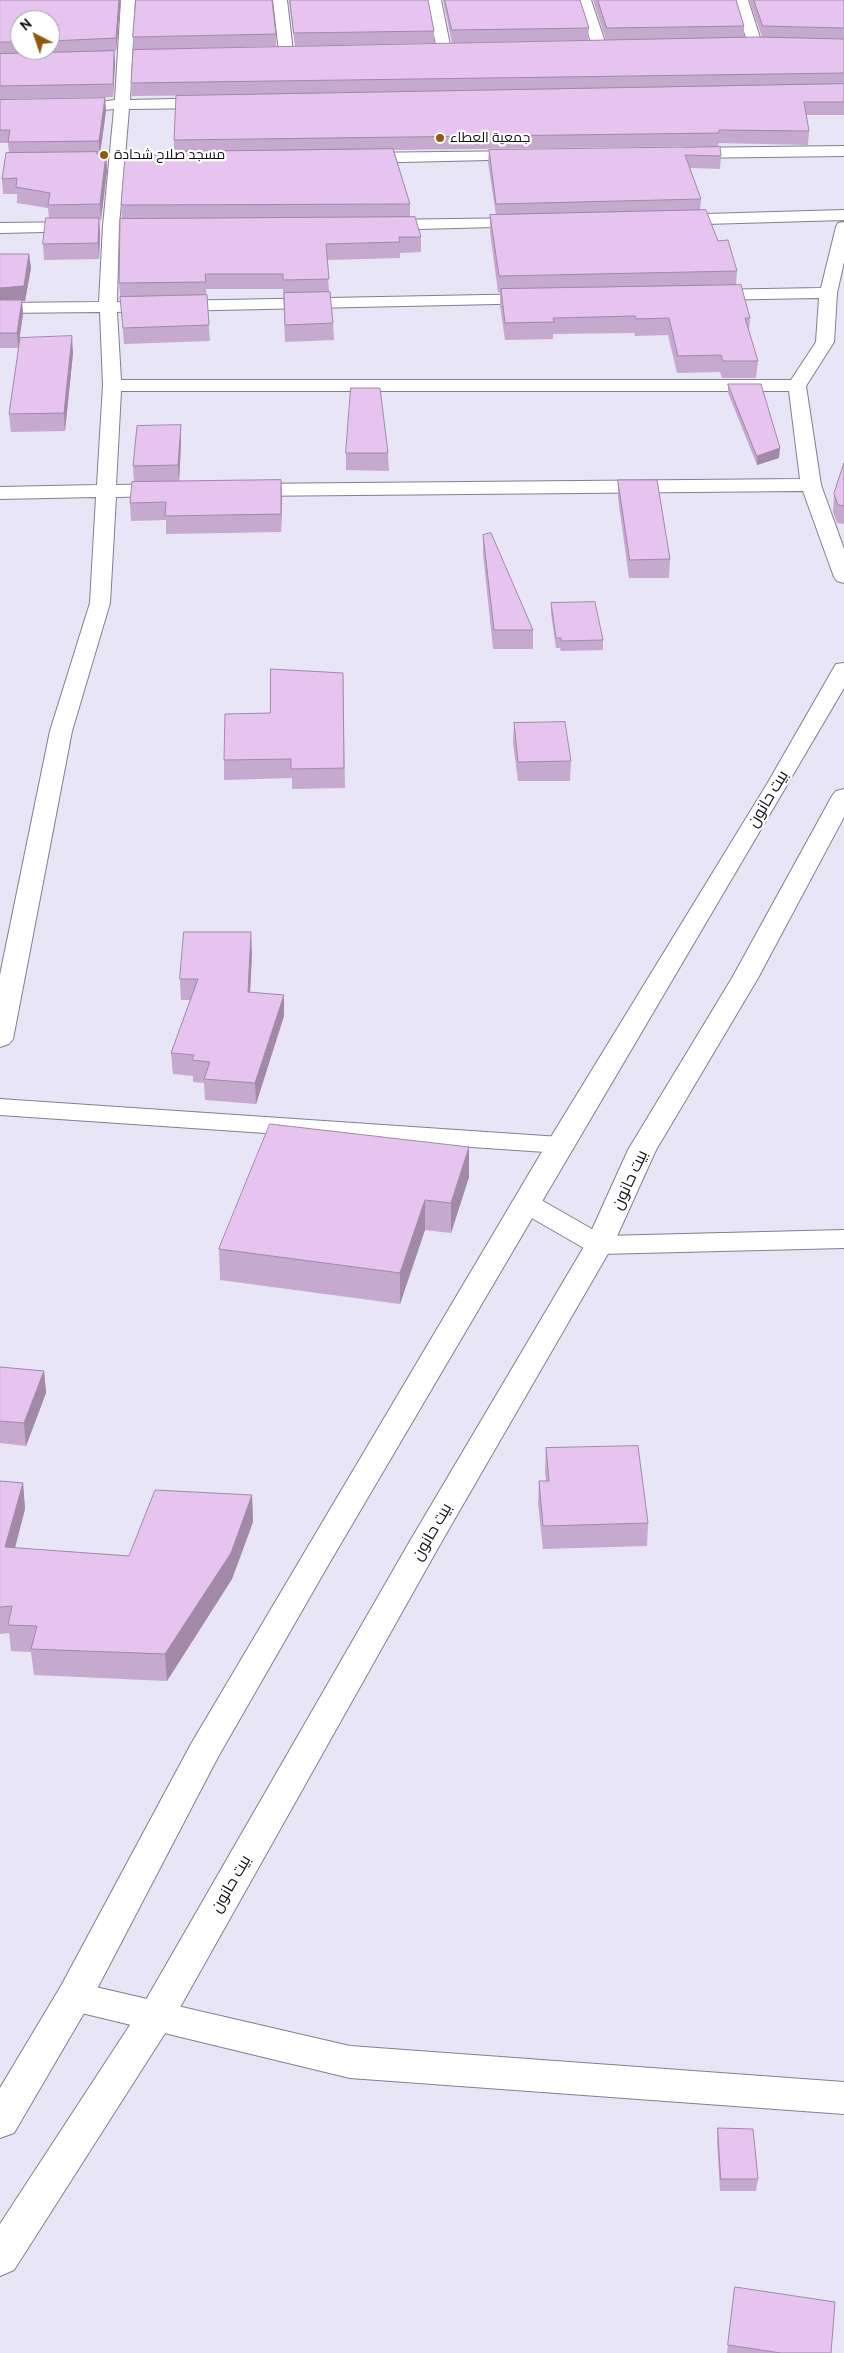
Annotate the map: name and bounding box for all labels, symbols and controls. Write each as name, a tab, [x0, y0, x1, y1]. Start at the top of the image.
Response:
north arrow	[10, 10, 60, 60]
text: N	[16, 14, 35, 34]
place label: جمعية العطاء	[450, 130, 530, 146]
marker: جمعية العطاء	[434, 132, 446, 144]
place label: مسجد صلاح شحادة	[114, 147, 225, 163]
marker: مسجد صلاح شحادة	[98, 149, 110, 161]
street label: بيت حانون	[743, 767, 793, 831]
street label: بيت حانون	[608, 1147, 652, 1213]
street label: بيت حانون	[408, 1500, 456, 1564]
street label: بيت حانون	[207, 1852, 255, 1916]

